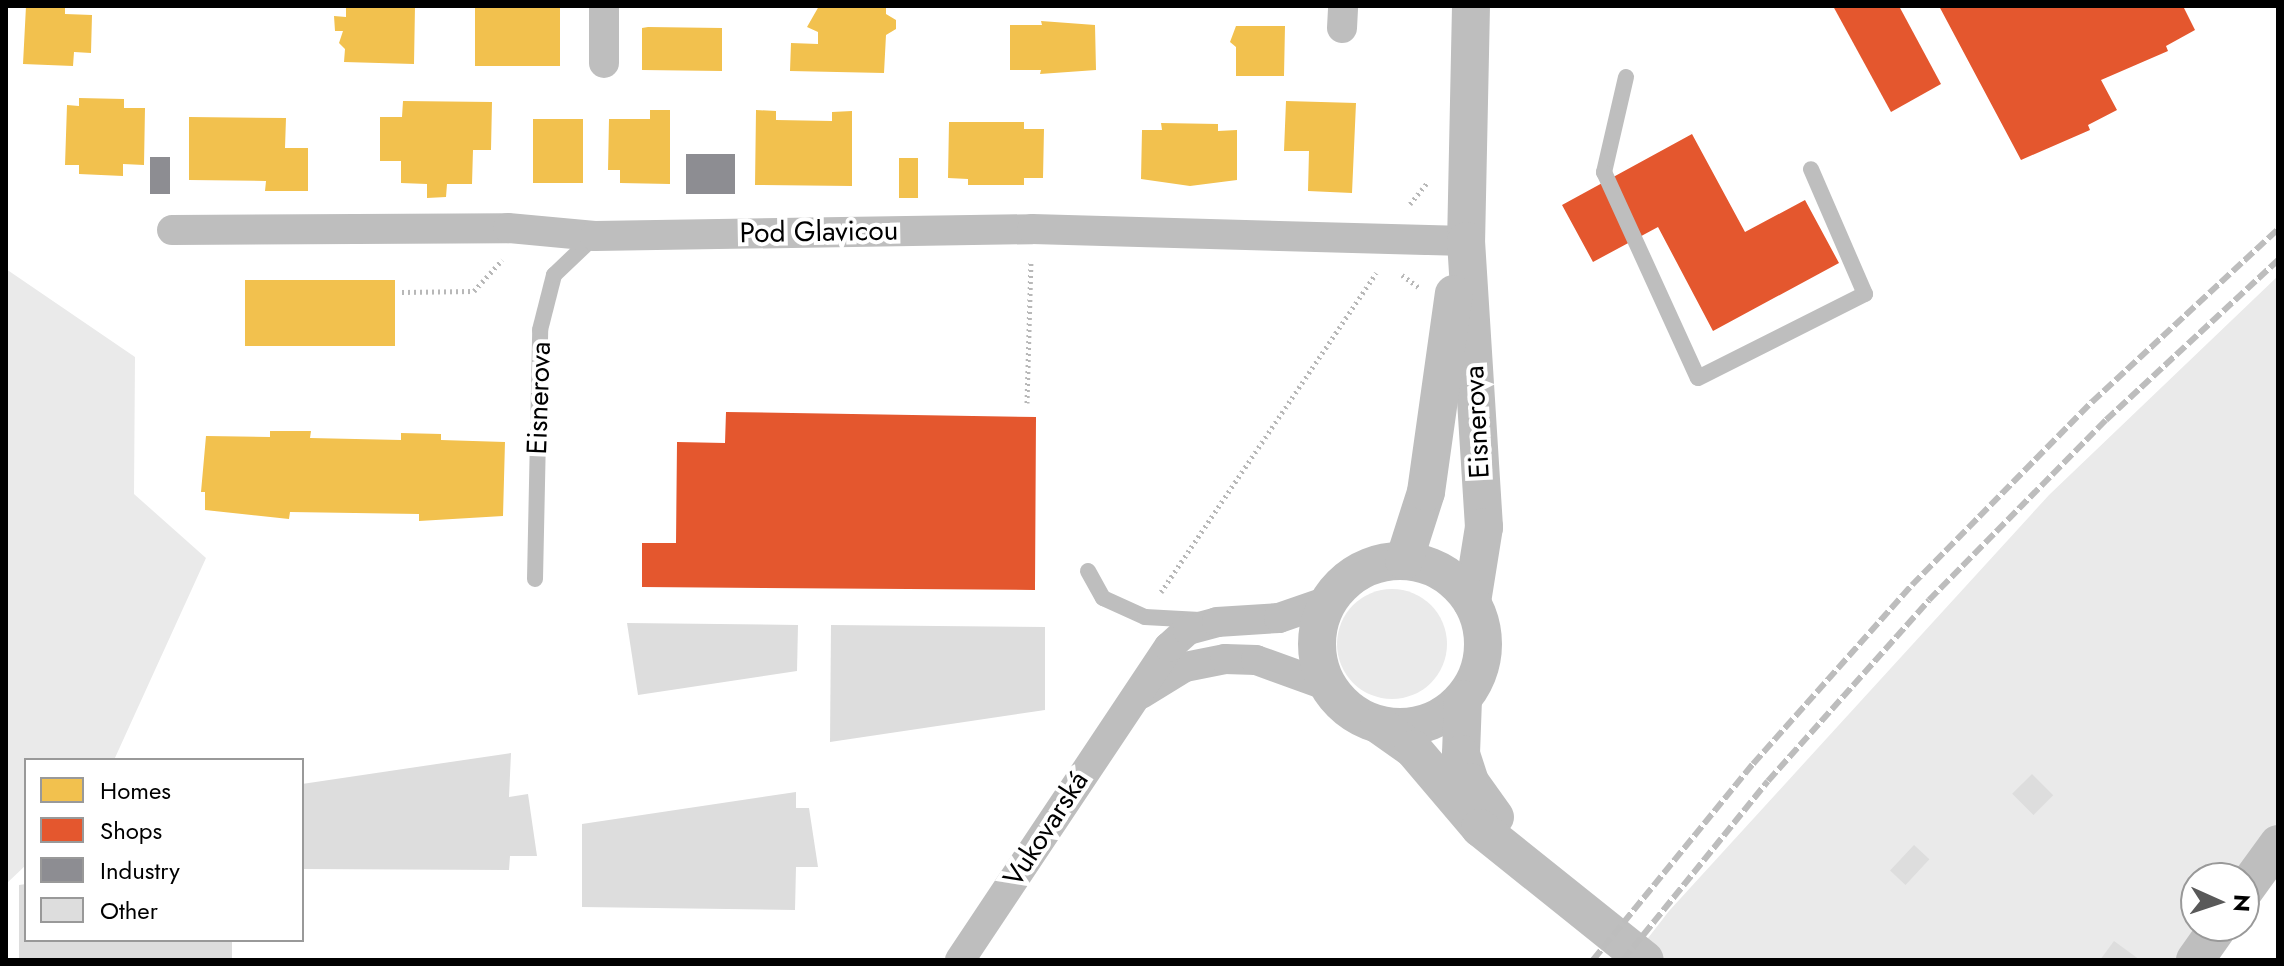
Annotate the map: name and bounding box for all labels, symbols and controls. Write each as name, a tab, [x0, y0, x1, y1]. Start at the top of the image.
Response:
street label: Pod Glavicou	[739, 214, 899, 250]
street label: Eisnerova	[520, 341, 558, 455]
street label: Eisnerova	[1457, 365, 1497, 479]
legend	[24, 758, 304, 942]
street label: Vukovarská	[996, 765, 1096, 893]
text: Homes	[100, 773, 171, 808]
text: Shops	[100, 813, 162, 848]
text: Industry	[100, 853, 180, 888]
north arrow	[2180, 862, 2260, 942]
text: Other	[100, 893, 158, 928]
text: N	[2226, 894, 2258, 913]

